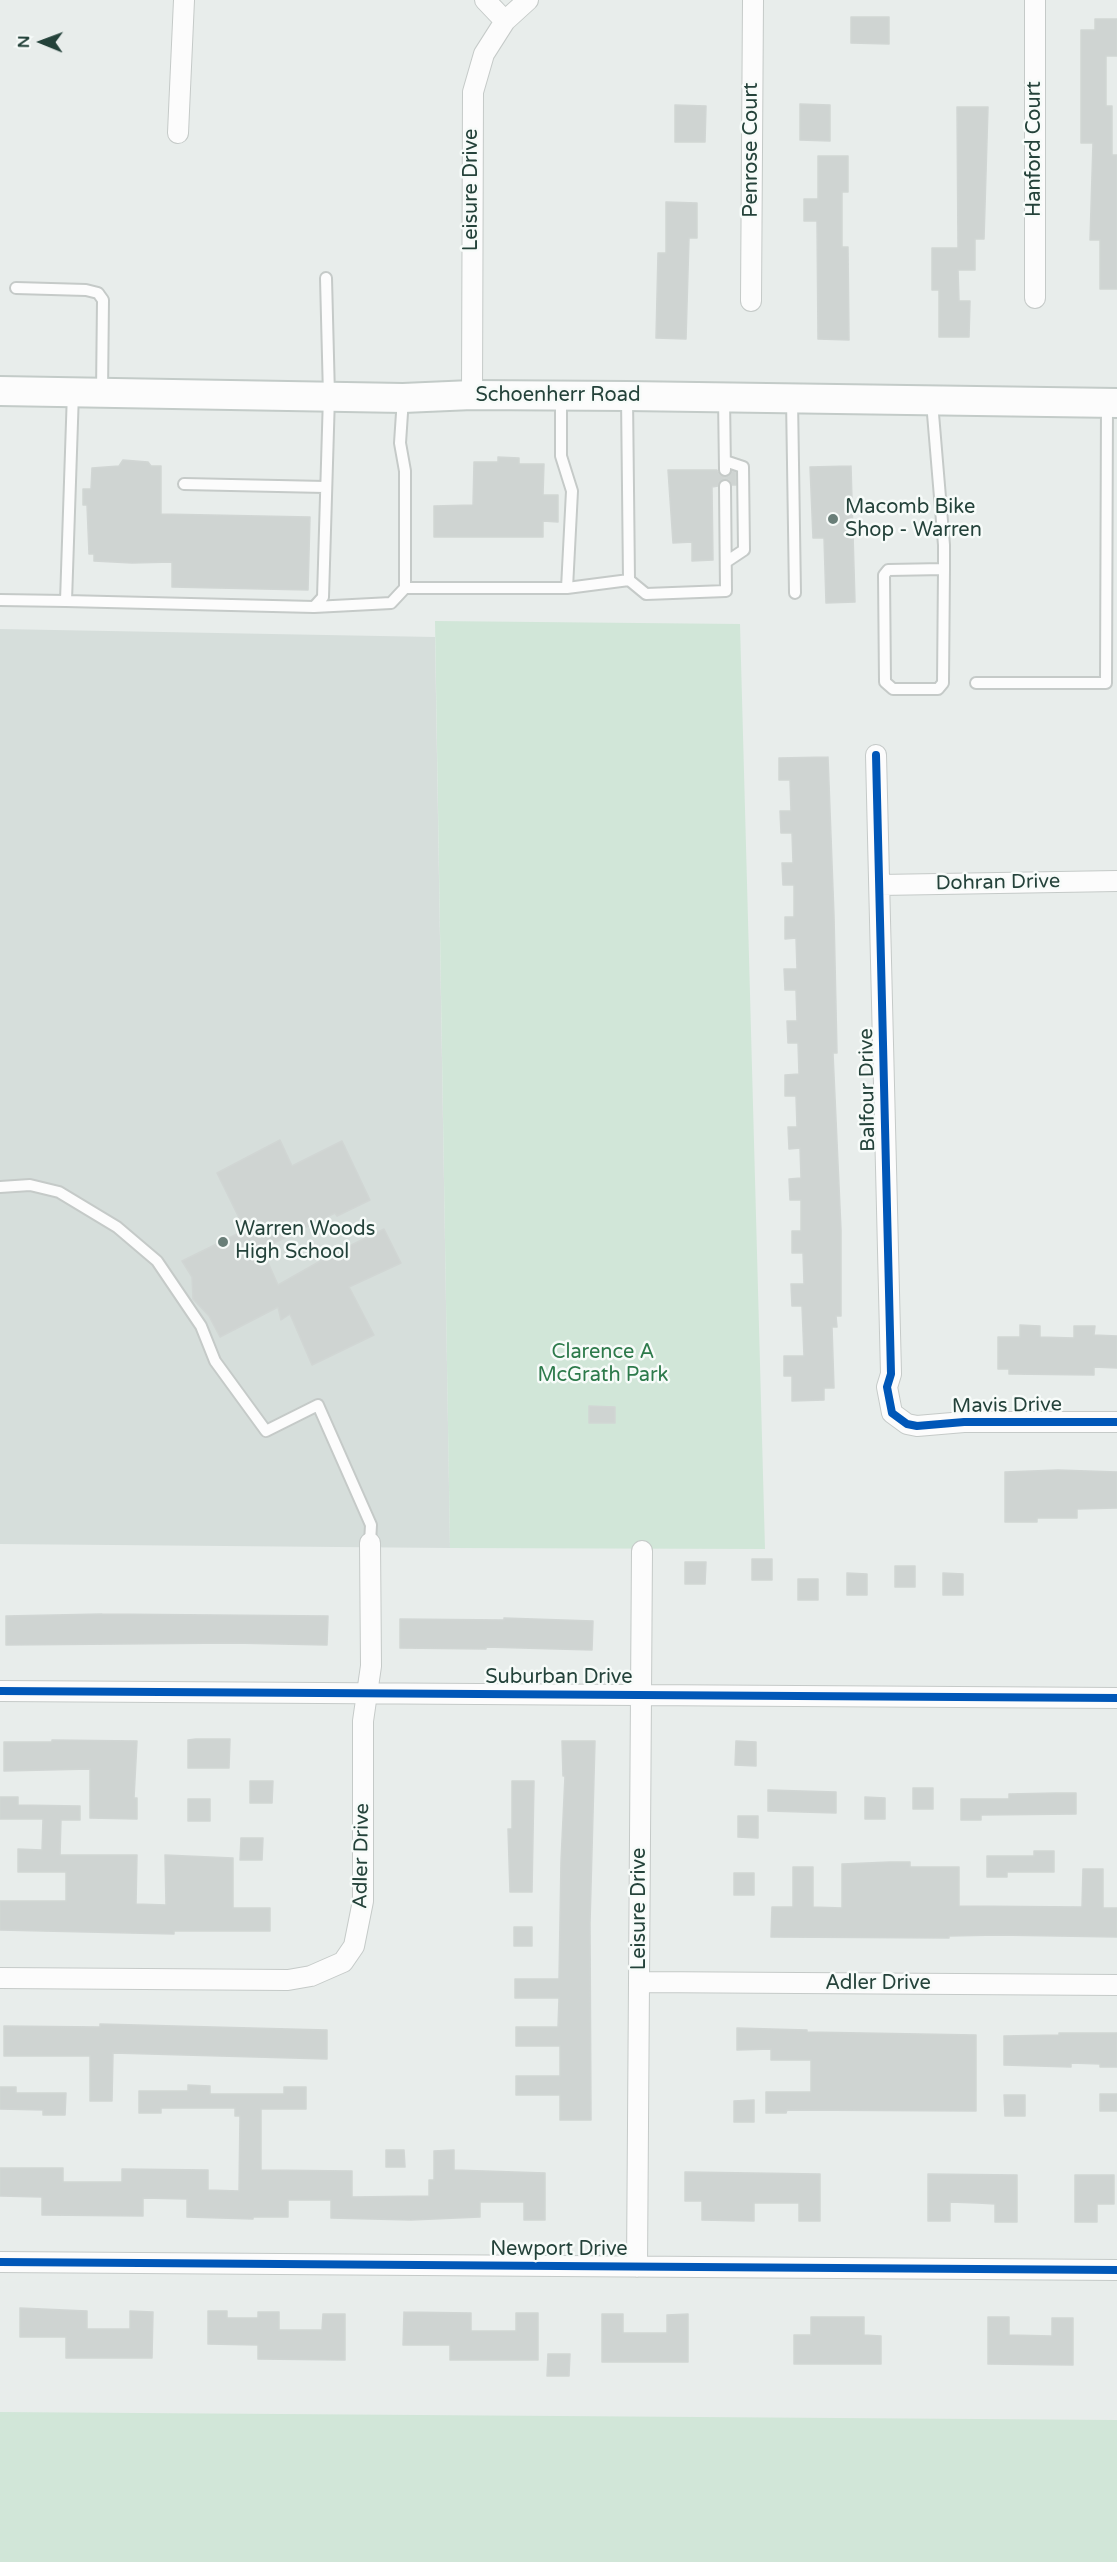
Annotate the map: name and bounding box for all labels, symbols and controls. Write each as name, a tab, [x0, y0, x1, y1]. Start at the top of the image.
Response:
north arrow	[12, 12, 72, 72]
text: N	[14, 35, 34, 48]
street label: Hanford Court	[1023, 81, 1047, 217]
street label: Penrose Court	[740, 82, 764, 218]
street label: Leisure Drive	[460, 129, 484, 251]
street label: Schoenherr Road	[475, 384, 641, 408]
place label: Macomb Bike Shop - Warren	[845, 496, 982, 543]
marker: Macomb Bike Shop - Warren	[826, 512, 840, 526]
street label: Dohran Drive	[936, 870, 1060, 896]
street label: Balfour Drive	[855, 1028, 881, 1152]
place label: Warren Woods High School	[235, 1218, 375, 1265]
marker: Warren Woods High School	[216, 1235, 230, 1249]
park label: Clarence A McGrath Park	[537, 1341, 669, 1388]
street label: Mavis Drive	[952, 1393, 1062, 1419]
street label: Suburban Drive	[485, 1666, 633, 1690]
street label: Adler Drive	[349, 1803, 375, 1909]
street label: Leisure Drive	[628, 1848, 652, 1970]
street label: Adler Drive	[825, 1972, 931, 1996]
street label: Newport Drive	[490, 2238, 628, 2262]

